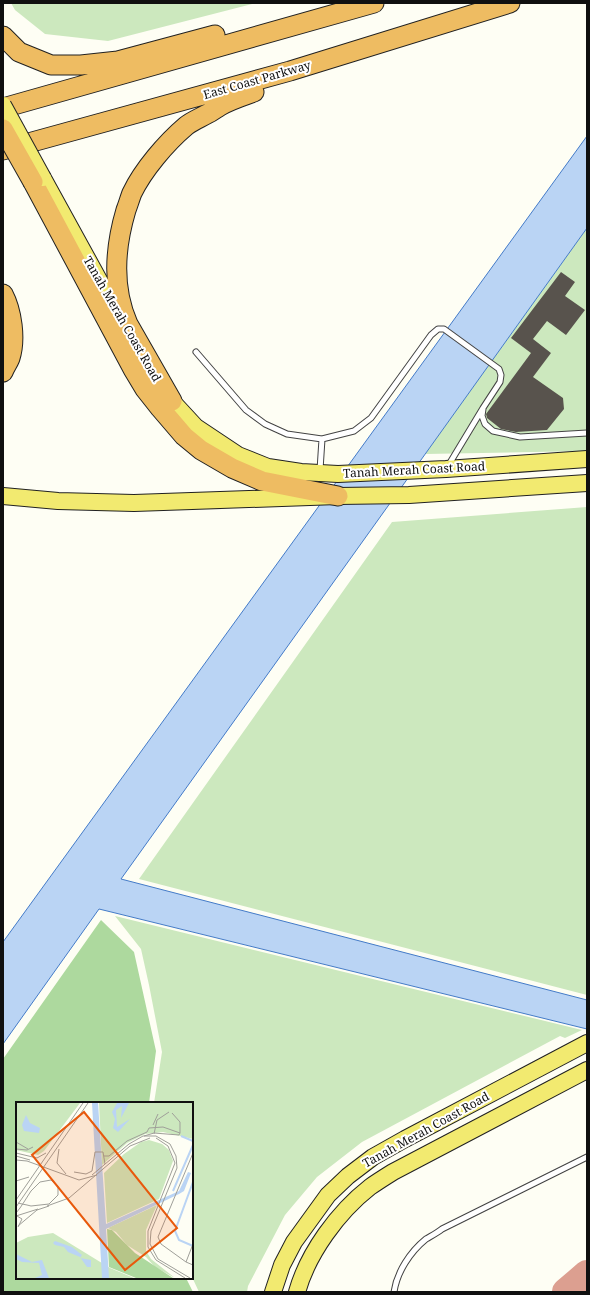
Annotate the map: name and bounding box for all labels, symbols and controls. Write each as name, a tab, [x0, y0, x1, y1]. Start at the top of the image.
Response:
street label: East Coast Parkway	[201, 56, 313, 103]
street label: Tanah Merah Coast Road	[79, 253, 166, 385]
street label: Tanah Merah Coast Road	[342, 457, 486, 482]
street label: Tanah Merah Coast Road	[359, 1087, 493, 1171]
inset map	[16, 1102, 193, 1279]

